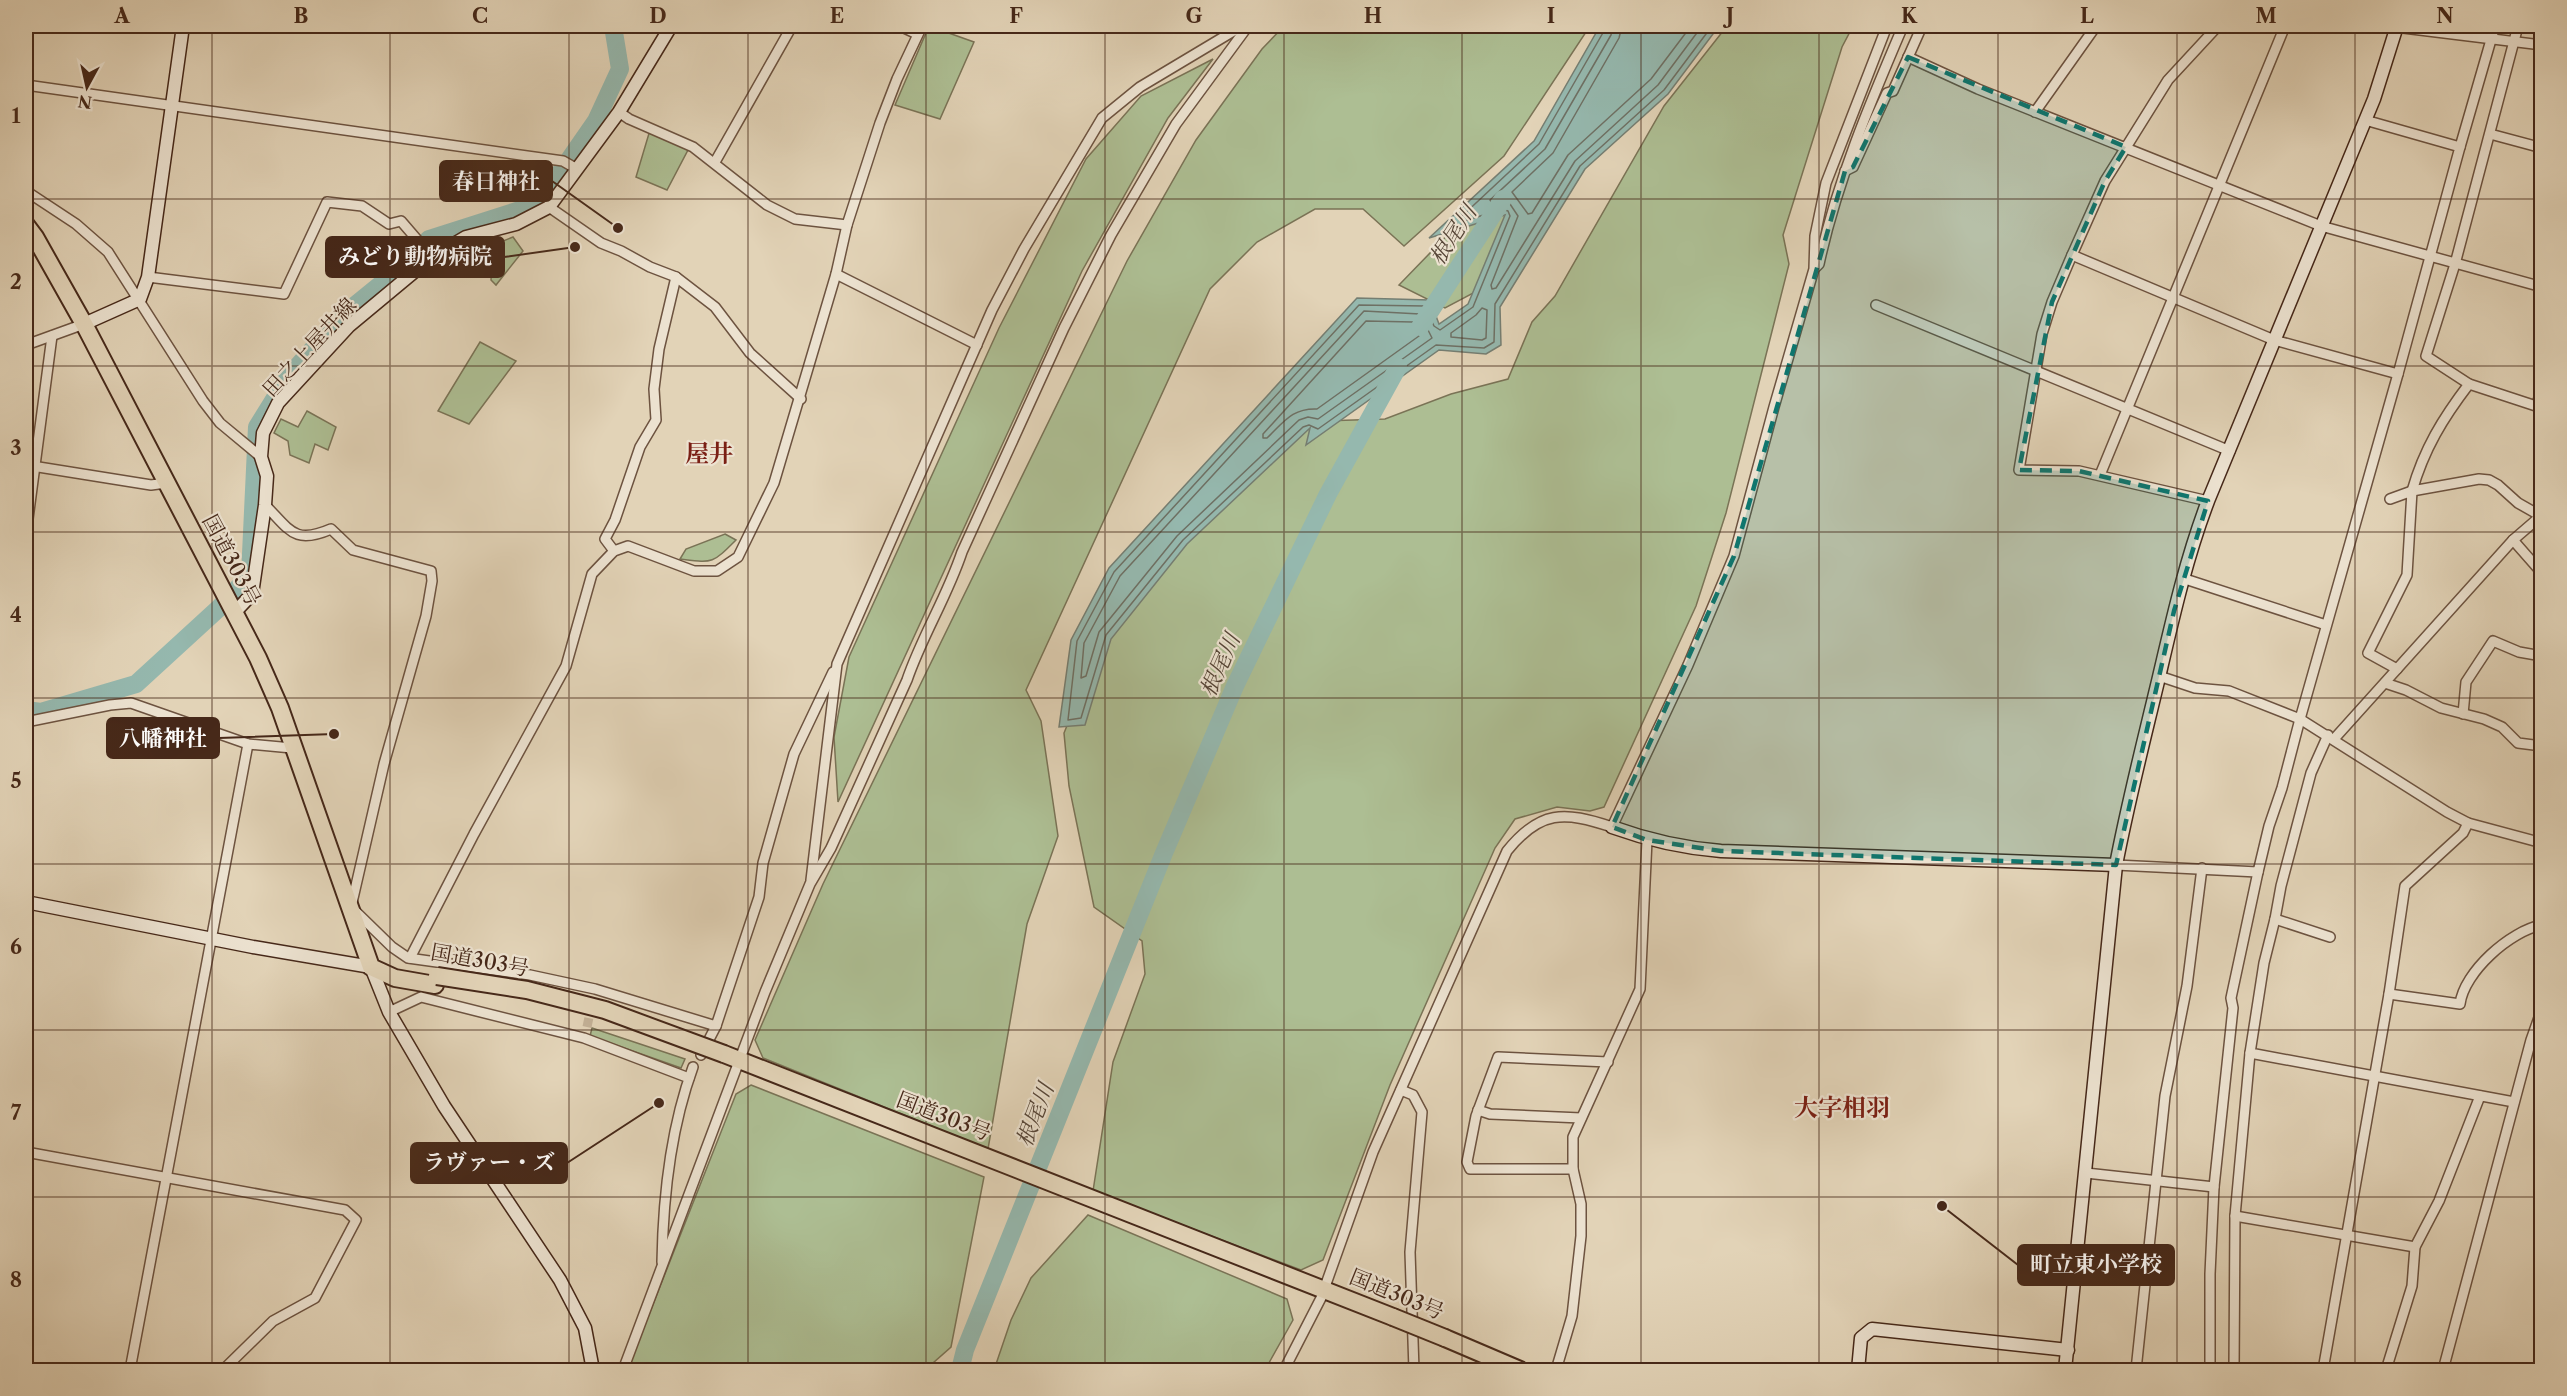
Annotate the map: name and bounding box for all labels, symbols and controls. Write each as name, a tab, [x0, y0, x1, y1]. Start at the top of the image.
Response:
text: A	[113, 4, 130, 28]
text: B	[294, 4, 309, 28]
text: C	[472, 4, 488, 28]
text: D	[649, 4, 667, 28]
text: E	[830, 4, 844, 28]
text: F	[1009, 4, 1023, 28]
text: G	[1186, 4, 1203, 28]
text: H	[1364, 4, 1382, 28]
text: I	[1547, 4, 1555, 28]
text: J	[1722, 4, 1734, 28]
text: K	[1901, 4, 1918, 28]
text: L	[2080, 4, 2094, 28]
text: M	[2255, 4, 2277, 28]
text: N	[2436, 4, 2454, 28]
north arrow	[57, 57, 117, 117]
text: N	[77, 91, 93, 113]
text: 1	[12, 104, 21, 128]
callout: 春日神社	[440, 161, 552, 201]
text: 春日神社	[452, 168, 540, 195]
water label: 根尾川	[1424, 198, 1483, 270]
callout: みどり動物病院	[326, 237, 504, 277]
text: みどり動物病院	[338, 243, 492, 270]
text: 2	[10, 270, 22, 294]
street label: 田之上屋井線	[257, 292, 361, 402]
text: 3	[10, 436, 22, 460]
district label: 屋井	[685, 439, 733, 468]
street label: 国道303号	[198, 510, 266, 610]
text: 4	[10, 603, 22, 627]
water label: 根尾川	[1194, 628, 1247, 701]
callout: 八幡神社	[107, 718, 219, 758]
text: 八幡神社	[119, 725, 207, 752]
text: 5	[10, 769, 22, 793]
text: 6	[10, 935, 22, 959]
street label: 国道303号	[429, 939, 531, 981]
water label: 根尾川	[1011, 1077, 1060, 1151]
street label: 国道303号	[893, 1087, 995, 1145]
district label: 大字相羽	[1794, 1093, 1890, 1122]
text: 7	[11, 1101, 22, 1125]
callout: ラヴァー・ズ	[411, 1143, 567, 1183]
text: ラヴァー・ズ	[423, 1149, 555, 1176]
callout: 町立東小学校	[2018, 1245, 2174, 1285]
text: 町立東小学校	[2030, 1251, 2162, 1278]
street label: 国道303号	[1346, 1264, 1448, 1324]
text: 8	[10, 1268, 22, 1292]

